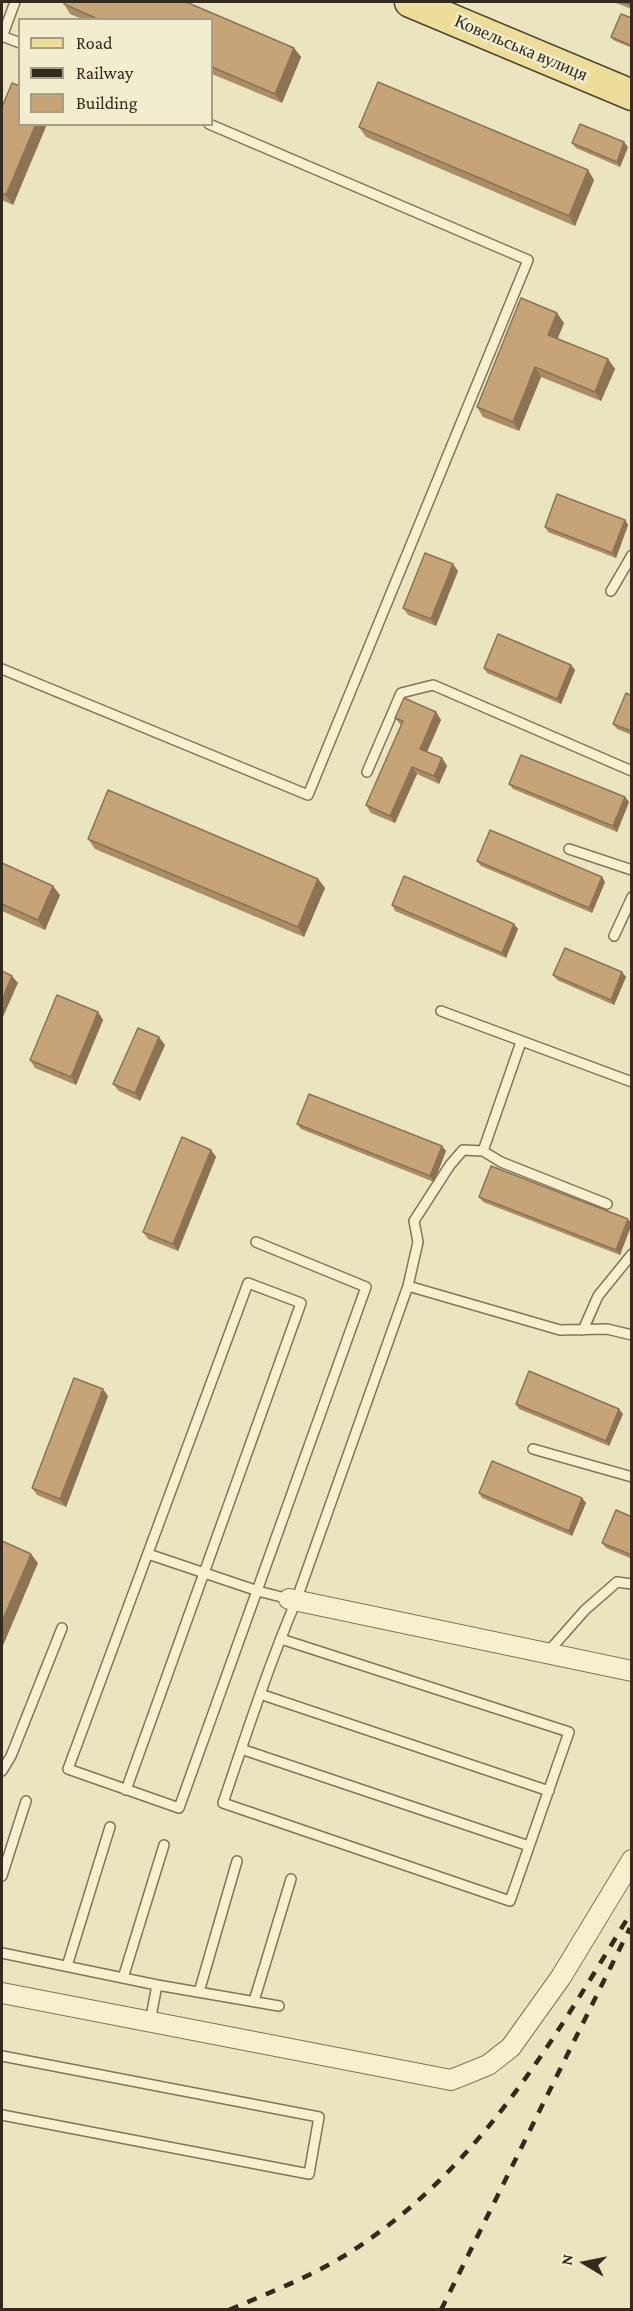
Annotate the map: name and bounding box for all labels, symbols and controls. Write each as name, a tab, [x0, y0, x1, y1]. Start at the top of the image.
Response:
street label: Ковельська вулиця	[451, 10, 591, 86]
legend	[18, 18, 213, 126]
text: Road	[76, 33, 113, 53]
text: Railway	[76, 63, 133, 83]
text: Building	[76, 93, 137, 113]
north arrow	[555, 2233, 615, 2293]
text: N	[557, 2253, 576, 2267]

